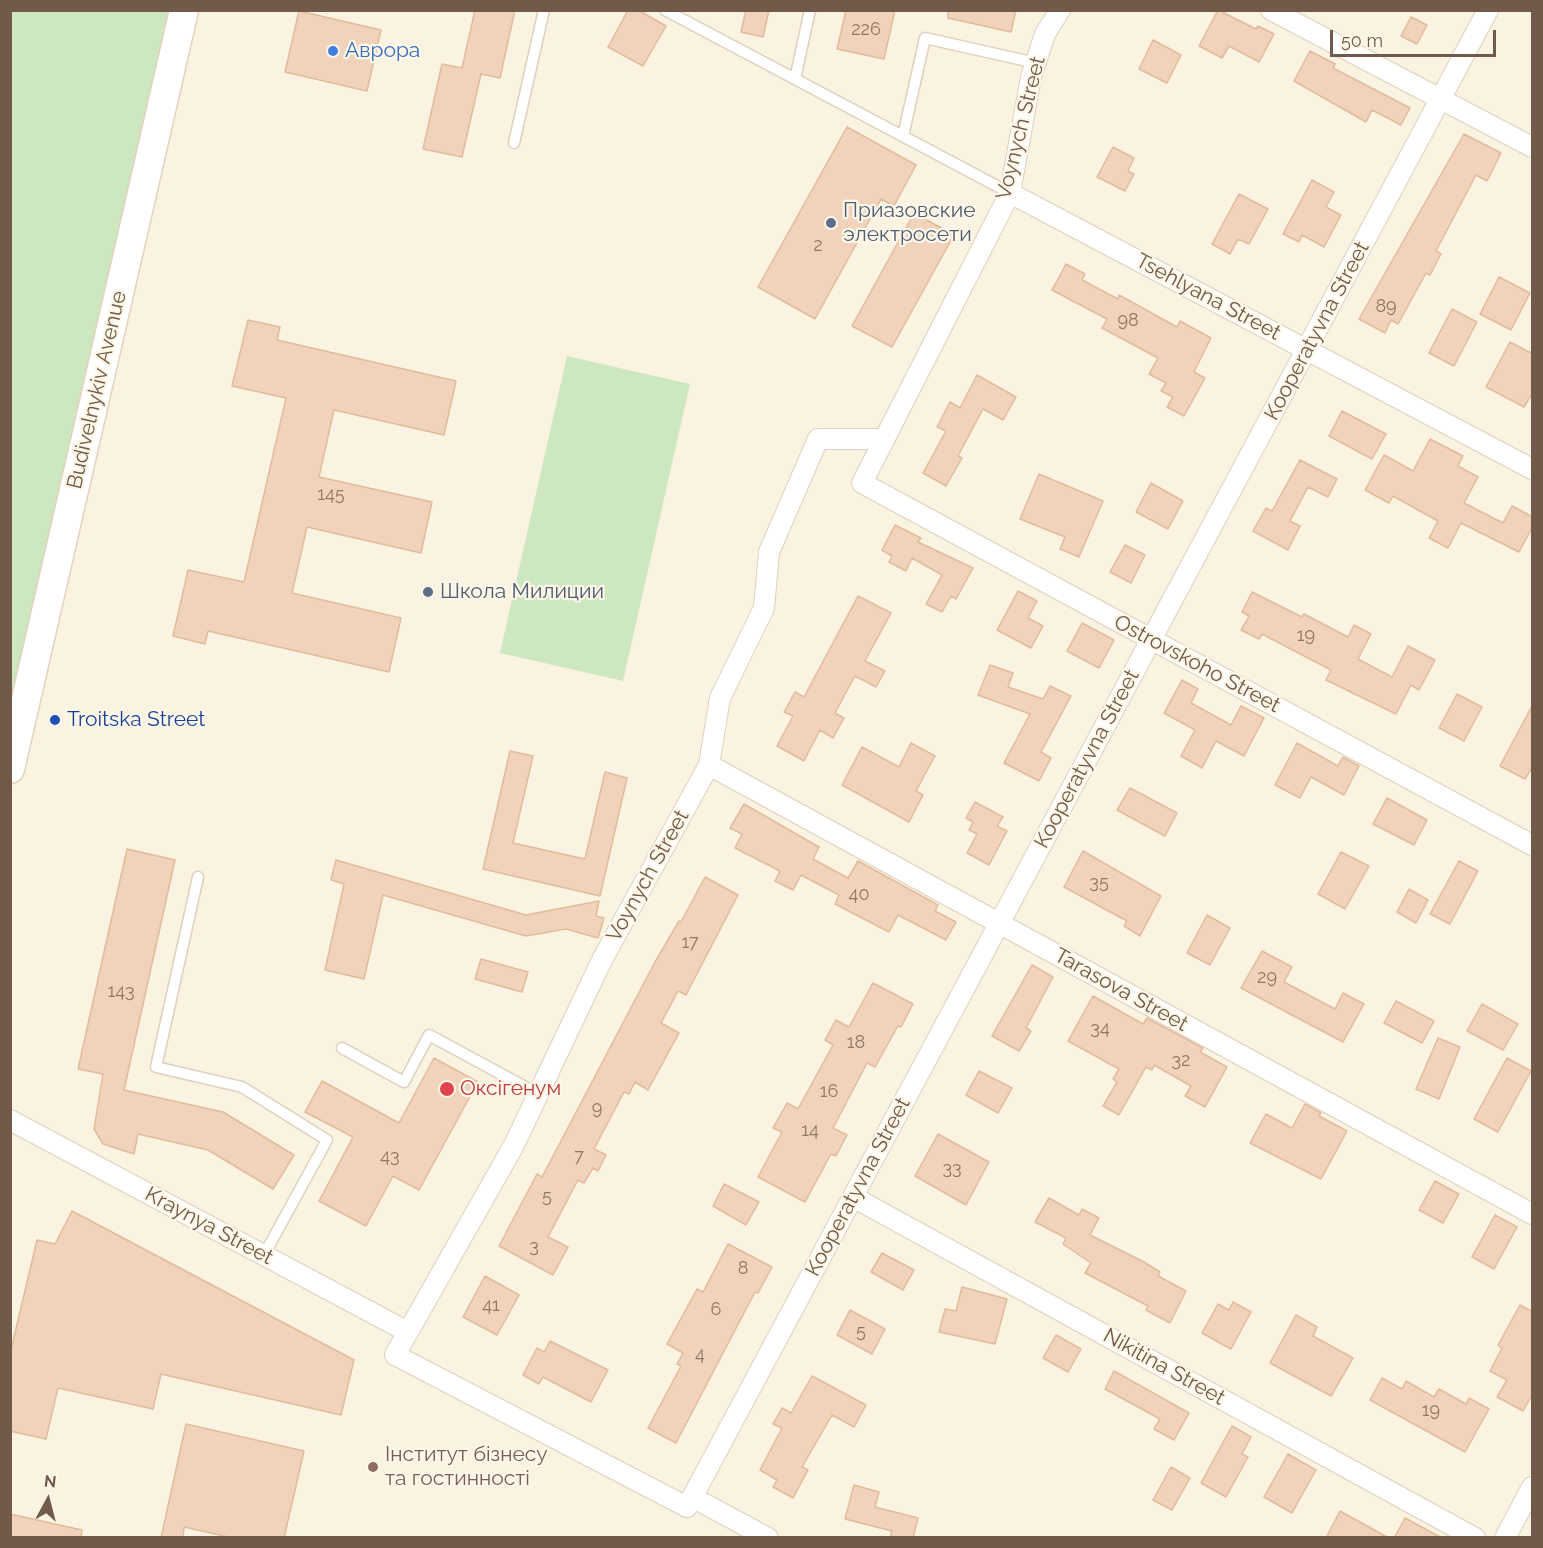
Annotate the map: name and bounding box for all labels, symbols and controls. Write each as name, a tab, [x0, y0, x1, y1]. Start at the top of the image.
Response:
scale bar	[1333, 18, 1500, 56]
house number: 226	[851, 19, 881, 41]
text: 50 m	[1341, 30, 1383, 51]
place label: Аврора	[345, 38, 420, 64]
marker: Аврора	[326, 44, 340, 58]
street label: Voynych Street	[991, 54, 1051, 202]
place label: Приазовские электросети	[843, 198, 976, 248]
marker: Приазовские электросети	[824, 216, 838, 230]
house number: 2	[813, 235, 823, 257]
street label: Kooperatyvna Street	[1259, 237, 1375, 425]
street label: Tsehlyana Street	[1131, 248, 1285, 346]
street label: Budivelnykiv Avenue	[62, 289, 132, 491]
house number: 89	[1375, 296, 1397, 318]
house number: 98	[1117, 310, 1139, 332]
house number: 145	[317, 484, 345, 506]
place label: Школа Милиции	[440, 579, 604, 605]
marker: Школа Милиции	[421, 585, 435, 599]
street label: Ostrovskoho Street	[1110, 610, 1284, 718]
house number: 19	[1297, 625, 1315, 647]
street label: Kooperatyvna Street	[1029, 665, 1145, 853]
place label: Troitska Street	[67, 707, 205, 733]
marker: Troitska Street	[48, 713, 62, 727]
street label: Voynych Street	[601, 806, 695, 946]
house number: 35	[1089, 872, 1109, 894]
house number: 40	[849, 884, 869, 906]
house number: 17	[681, 932, 699, 954]
street label: Tarasova Street	[1050, 943, 1192, 1037]
house number: 29	[1257, 967, 1277, 989]
house number: 143	[107, 981, 135, 1003]
house number: 34	[1090, 1018, 1110, 1040]
house number: 18	[847, 1032, 865, 1054]
house number: 32	[1172, 1050, 1190, 1072]
place label: Оксігенум	[460, 1076, 561, 1102]
marker: Оксігенум	[438, 1080, 456, 1098]
house number: 16	[820, 1081, 838, 1103]
street label: Kooperatyvna Street	[800, 1093, 916, 1281]
house number: 9	[592, 1098, 602, 1120]
house number: 14	[801, 1120, 819, 1142]
house number: 43	[380, 1146, 400, 1168]
house number: 7	[574, 1146, 584, 1168]
house number: 33	[942, 1158, 962, 1180]
street label: Kraynya Street	[141, 1182, 277, 1270]
house number: 5	[542, 1186, 552, 1208]
house number: 3	[529, 1236, 539, 1258]
house number: 8	[738, 1258, 748, 1280]
house number: 41	[482, 1295, 500, 1317]
house number: 6	[711, 1299, 721, 1321]
house number: 5	[856, 1321, 866, 1343]
street label: Nikitina Street	[1099, 1323, 1229, 1411]
house number: 4	[695, 1344, 705, 1366]
house number: 19	[1422, 1400, 1440, 1422]
place label: Інститут бізнесу та гостинності	[385, 1442, 548, 1492]
marker: Інститут бізнесу та гостинності	[366, 1460, 380, 1474]
north arrow	[18, 1470, 78, 1530]
text: N	[43, 1471, 57, 1492]

